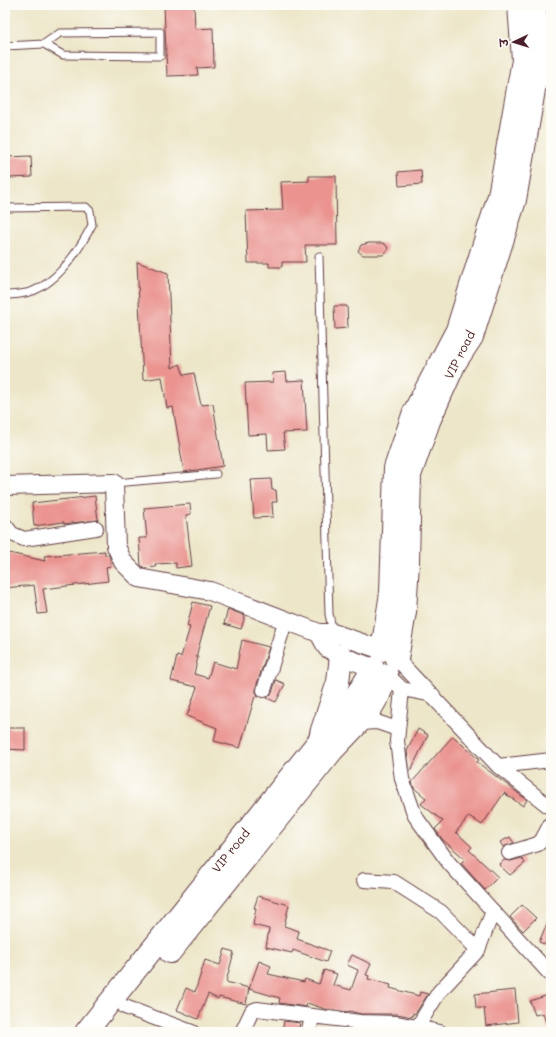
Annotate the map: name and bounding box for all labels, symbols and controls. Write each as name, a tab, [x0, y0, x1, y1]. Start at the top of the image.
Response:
north arrow	[494, 22, 534, 62]
text: उ	[496, 37, 511, 48]
street label: VIP road	[440, 327, 478, 382]
street label: VIP road	[208, 825, 253, 876]

